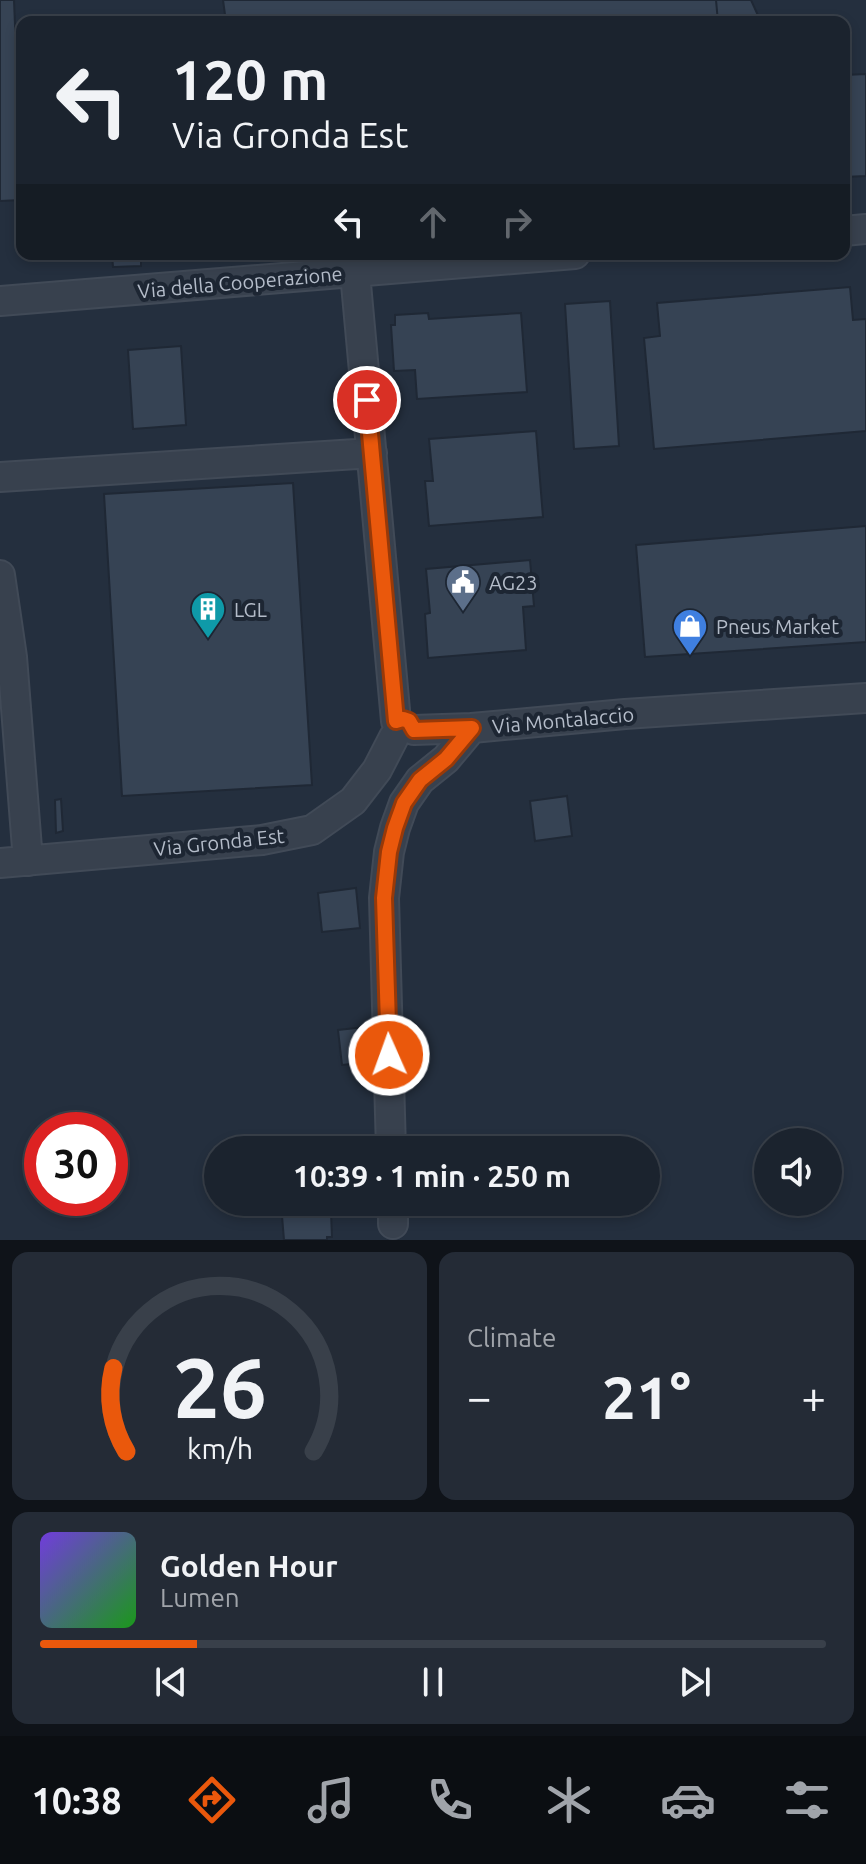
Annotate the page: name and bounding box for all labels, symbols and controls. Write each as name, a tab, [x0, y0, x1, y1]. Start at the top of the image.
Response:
icon: left	[40, 48, 144, 152]
text: 120 m	[172, 48, 328, 111]
text: Via Gronda Est	[172, 114, 408, 155]
icon: left	[327, 200, 371, 244]
icon: ahead	[411, 200, 455, 244]
icon: right	[495, 200, 539, 244]
street label: Via della Cooperazione	[137, 262, 343, 302]
pin	[333, 366, 401, 434]
icon: arrive	[345, 378, 389, 422]
public building icon: AG23	[444, 563, 482, 613]
place label: AG23	[489, 571, 538, 594]
building icon: LGL	[189, 590, 227, 640]
place label: LGL	[234, 598, 267, 621]
shop icon: Pneus Market	[671, 607, 709, 657]
place label: Pneus Market	[716, 615, 839, 638]
street label: Via Montalaccio	[491, 702, 635, 738]
street label: Via Gronda Est	[152, 824, 286, 860]
position arrow	[347, 1013, 431, 1097]
speed limit sign: 30	[24, 1112, 128, 1216]
map controls	[754, 1128, 842, 1216]
button: sound	[754, 1128, 842, 1216]
text: 10:39 · 1 min · 250 m	[293, 1159, 571, 1193]
text: Climate	[467, 1323, 556, 1352]
text: 26	[173, 1340, 266, 1434]
text: 21°	[602, 1363, 691, 1430]
text: −	[467, 1372, 492, 1421]
text: +	[801, 1372, 826, 1421]
text: km/h	[187, 1432, 253, 1464]
text: Golden Hour	[160, 1549, 338, 1583]
text: Lumen	[160, 1583, 240, 1612]
icon: previous	[149, 1660, 193, 1704]
icon: pause	[411, 1660, 455, 1704]
icon: next	[673, 1660, 717, 1704]
icon: directions	[184, 1772, 240, 1828]
icon: music	[303, 1772, 359, 1828]
icon: phone	[422, 1772, 478, 1828]
icon: climate	[541, 1772, 597, 1828]
icon: car	[660, 1772, 716, 1828]
icon: filters	[779, 1772, 835, 1828]
text: 10:38	[31, 1780, 122, 1821]

